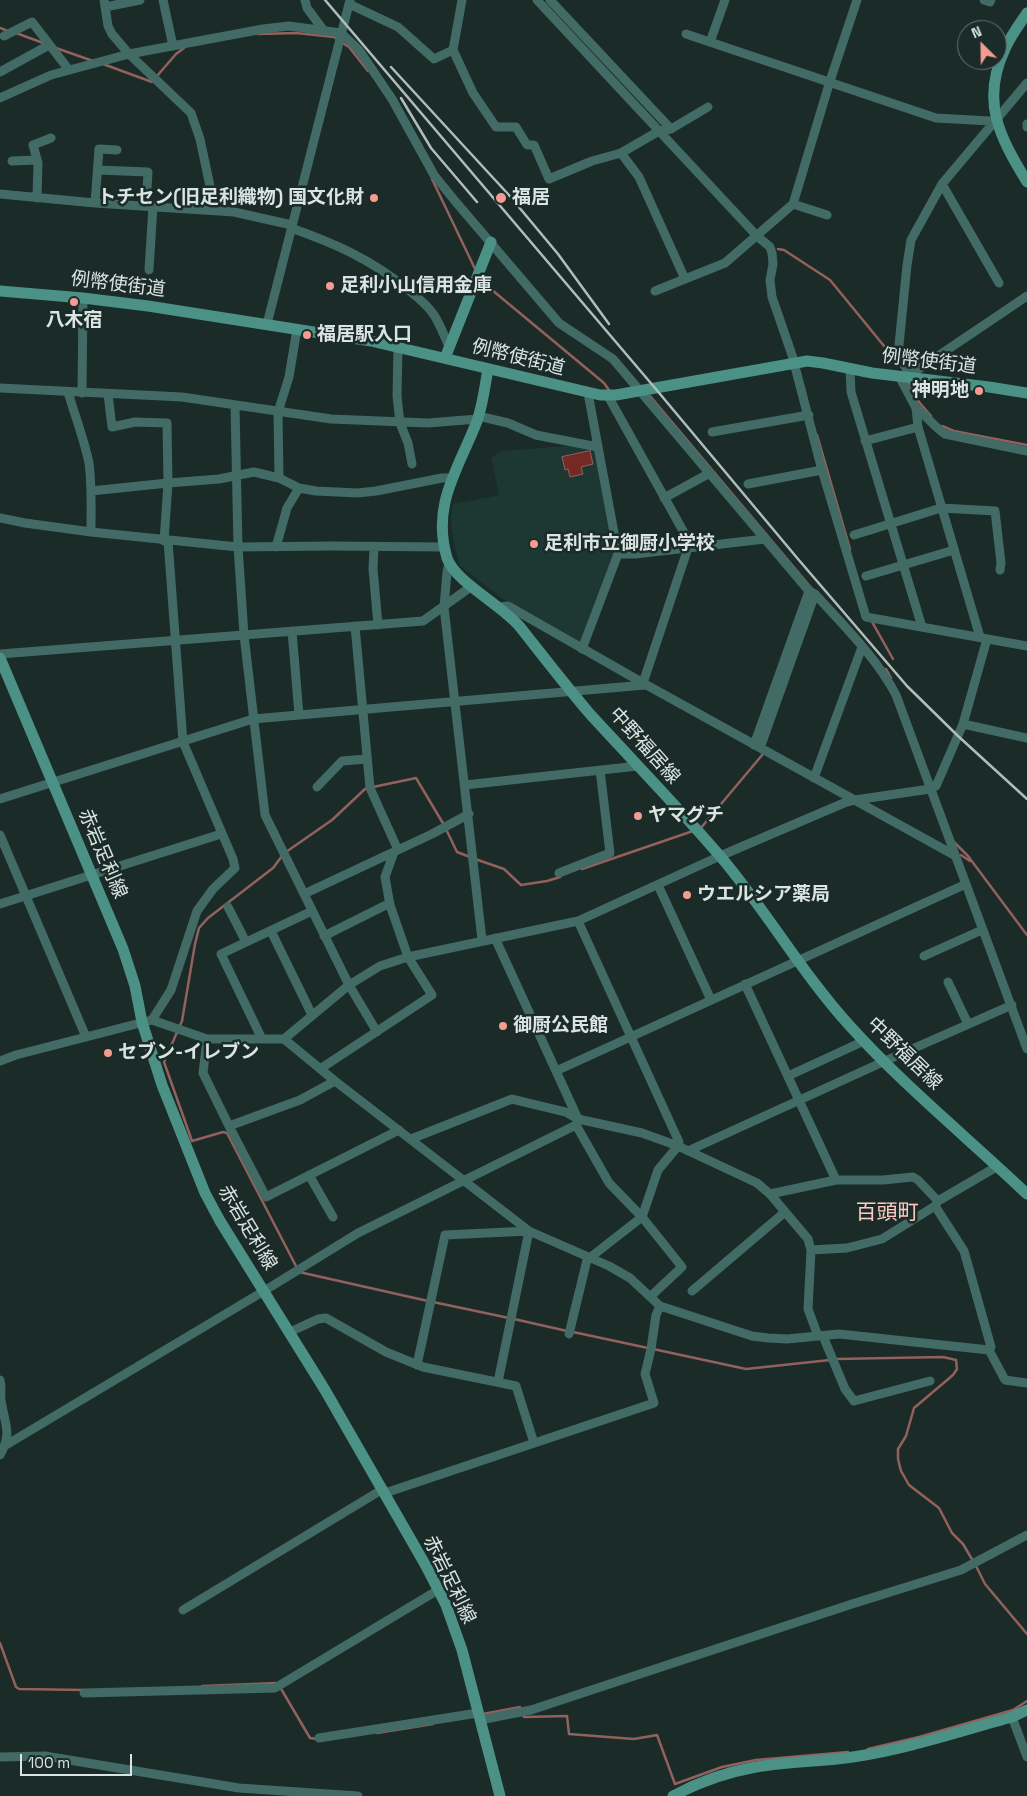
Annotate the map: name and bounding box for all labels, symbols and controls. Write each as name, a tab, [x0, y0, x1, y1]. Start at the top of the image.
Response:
north arrow	[957, 20, 1007, 70]
text: N	[969, 22, 984, 42]
place label: トチセン(旧足利織物) 国文化財	[97, 187, 364, 209]
place label: 福居	[512, 187, 550, 209]
marker: 福居	[494, 191, 508, 205]
marker: トチセン(旧足利織物) 国文化財	[368, 192, 380, 204]
street label: 例幣使街道	[69, 268, 167, 302]
place label: 足利小山信用金庫	[340, 275, 492, 297]
marker: 足利小山信用金庫	[324, 280, 336, 292]
marker: 八木宿	[68, 296, 80, 308]
place label: 八木宿	[46, 310, 102, 332]
place label: 福居駅入口	[317, 324, 412, 346]
marker: 福居駅入口	[301, 329, 313, 341]
street label: 例幣使街道	[469, 335, 567, 381]
street label: 例幣使街道	[880, 345, 978, 379]
place label: 神明地	[912, 380, 969, 402]
marker: 神明地	[973, 385, 985, 397]
place label: 足利市立御厨小学校	[544, 533, 715, 555]
marker: 足利市立御厨小学校	[528, 538, 540, 550]
street label: 中野福居線	[604, 703, 684, 789]
place label: ヤマグチ	[648, 805, 724, 827]
street label: 赤岩足利線	[73, 806, 131, 902]
marker: ヤマグチ	[632, 810, 644, 822]
place label: ウエルシア薬局	[697, 884, 830, 906]
marker: ウエルシア薬局	[681, 889, 693, 901]
street label: 中野福居線	[862, 1013, 946, 1095]
place label: 御厨公民館	[513, 1015, 608, 1037]
marker: 御厨公民館	[497, 1020, 509, 1032]
place label: セブン-イレブン	[118, 1042, 259, 1064]
marker: セブン-イレブン	[102, 1047, 114, 1059]
street label: 赤岩足利線	[213, 1181, 281, 1275]
district label: 百頭町	[856, 1200, 918, 1226]
street label: 赤岩足利線	[418, 1532, 480, 1628]
scale bar	[22, 1744, 135, 1776]
text: 100 m	[28, 1753, 70, 1772]

